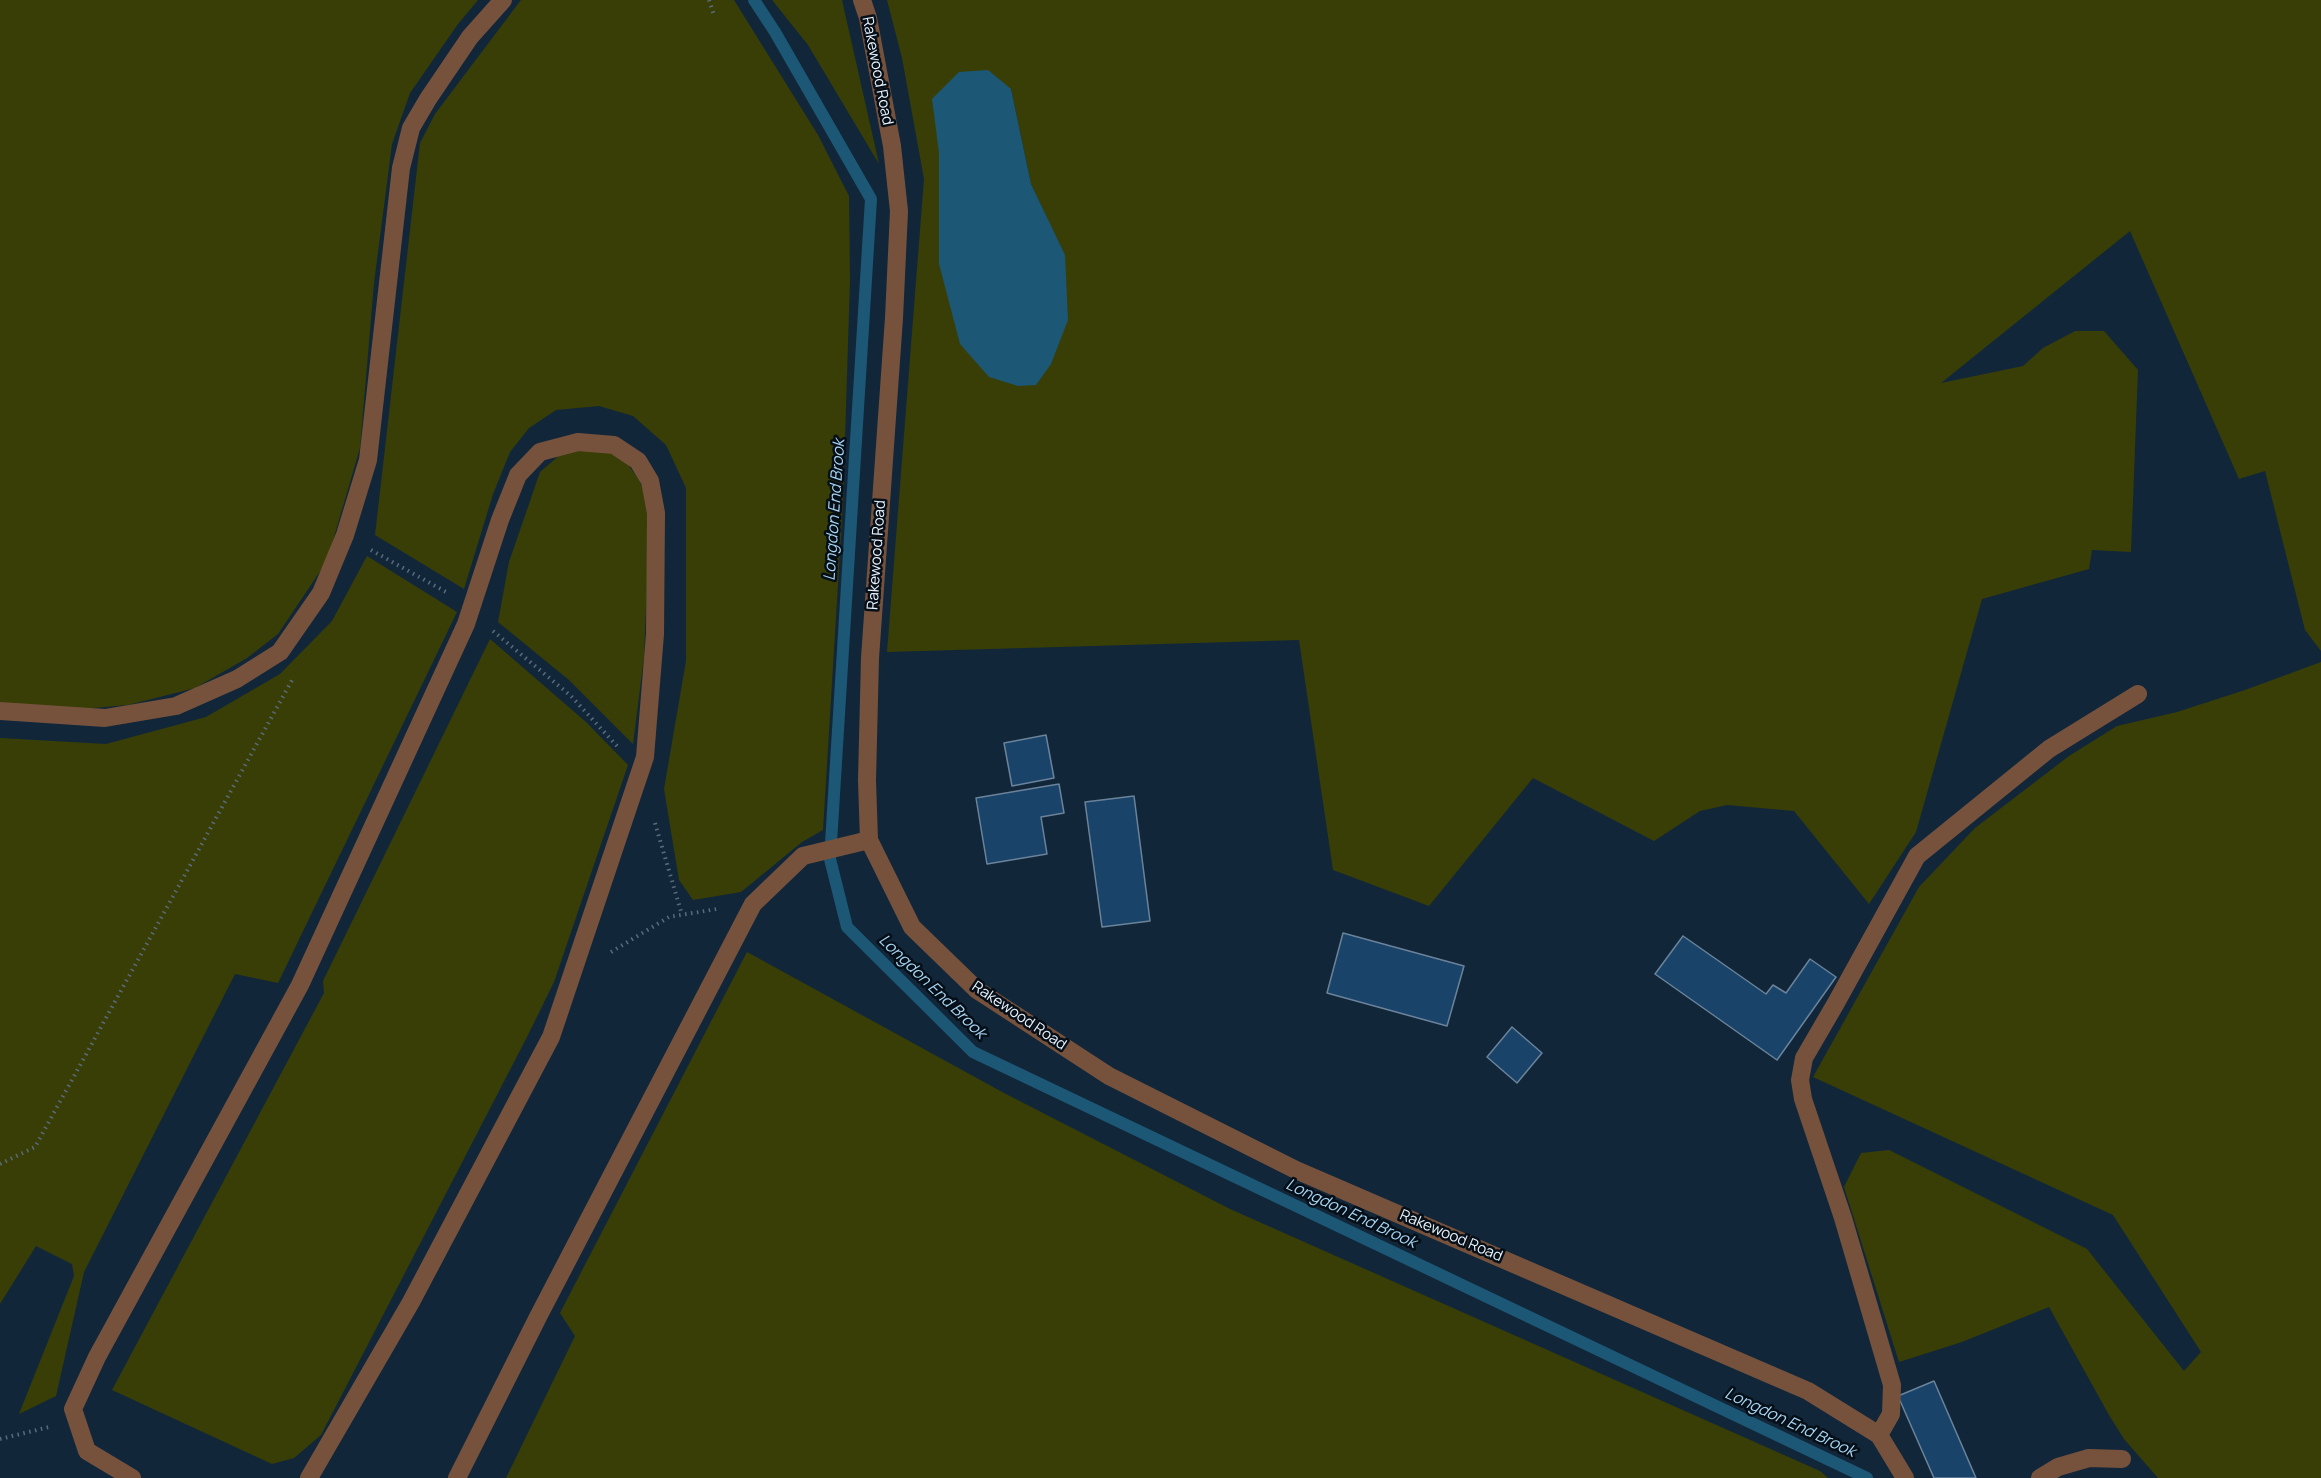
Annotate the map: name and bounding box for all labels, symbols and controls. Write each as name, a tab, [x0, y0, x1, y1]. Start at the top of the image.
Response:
street label: Rakewood Road	[858, 15, 896, 127]
water label: Longdon End Brook	[820, 439, 850, 581]
street label: Rakewood Road	[864, 500, 890, 610]
water label: Longdon End Brook	[874, 931, 990, 1043]
street label: Rakewood Road	[968, 978, 1070, 1054]
water label: Longdon End Brook	[1283, 1175, 1419, 1253]
street label: Rakewood Road	[1397, 1206, 1505, 1266]
water label: Longdon End Brook	[1722, 1384, 1858, 1462]

